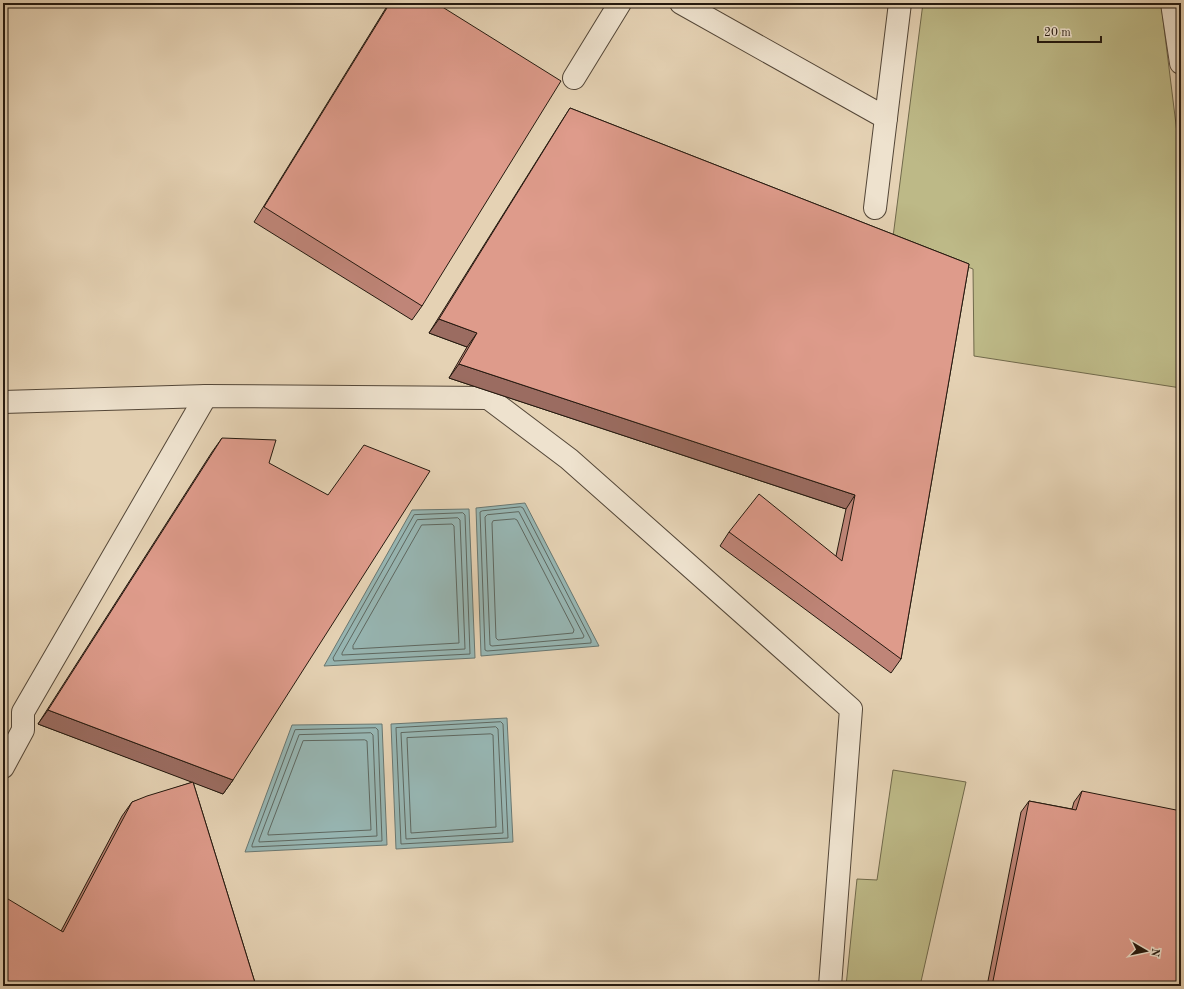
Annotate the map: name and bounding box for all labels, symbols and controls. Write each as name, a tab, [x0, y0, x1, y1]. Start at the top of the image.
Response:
scale bar	[1038, 18, 1101, 44]
text: 20 m	[1044, 27, 1071, 39]
north arrow	[1126, 931, 1166, 971]
text: N	[1148, 947, 1160, 958]

